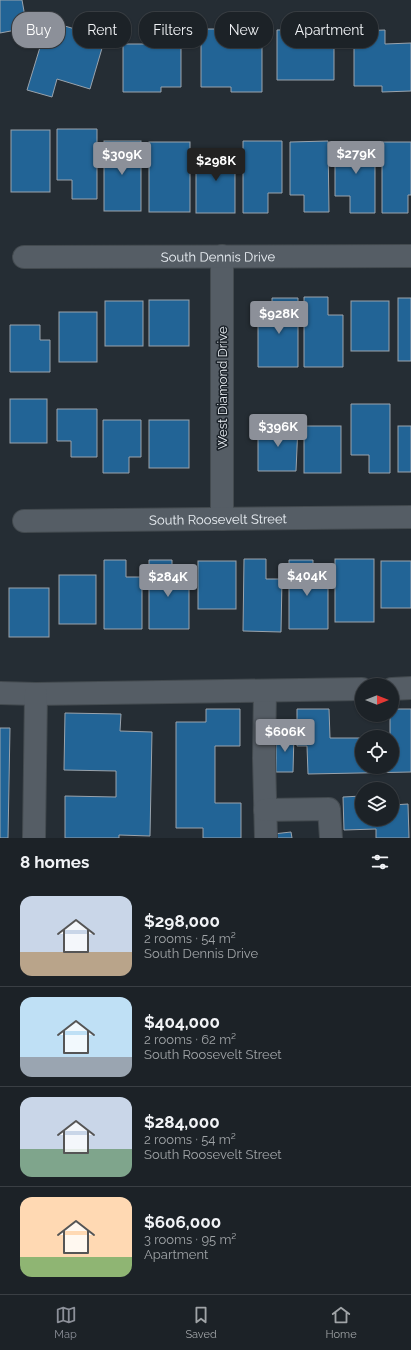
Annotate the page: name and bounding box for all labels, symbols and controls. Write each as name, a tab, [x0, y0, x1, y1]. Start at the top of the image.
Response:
chip: Buy	[12, 12, 65, 48]
chip: Rent	[73, 12, 131, 48]
chip: Filters	[139, 12, 207, 48]
chip: New	[215, 12, 273, 48]
chip: Apartment	[281, 12, 378, 48]
pin: $279K	[328, 141, 384, 175]
pin: $309K	[94, 142, 150, 176]
text: $279K	[336, 146, 376, 161]
text: $309K	[102, 147, 142, 162]
pin: $298K	[188, 148, 244, 182]
text: $298K	[196, 153, 236, 168]
street label: South Dennis Drive	[161, 249, 276, 264]
pin: $928K	[251, 301, 307, 335]
text: $928K	[259, 306, 299, 321]
street label: West Diamond Drive	[215, 326, 230, 450]
pin: $396K	[250, 414, 306, 448]
text: $396K	[258, 419, 298, 434]
street label: South Roosevelt Street	[149, 511, 288, 527]
pin: $404K	[279, 563, 335, 597]
pin: $284K	[140, 564, 196, 598]
text: $404K	[287, 568, 327, 583]
text: $284K	[148, 569, 188, 584]
north arrow	[355, 678, 399, 722]
map controls	[355, 678, 399, 826]
pin: $606K	[257, 719, 313, 753]
text: $606K	[265, 724, 305, 739]
button: locate	[355, 730, 399, 774]
button: layers	[355, 782, 399, 826]
icon: filters	[369, 851, 391, 873]
text: 8 homes	[20, 852, 89, 872]
text: $298,000	[144, 911, 220, 931]
icon: home	[52, 912, 100, 960]
text: 2 rooms · 54 m²	[144, 931, 236, 946]
text: South Dennis Drive	[144, 946, 258, 961]
text: $404,000	[144, 1012, 220, 1032]
icon: home	[52, 1013, 100, 1061]
text: 2 rooms · 62 m²	[144, 1032, 236, 1047]
text: South Roosevelt Street	[144, 1047, 282, 1062]
text: $284,000	[144, 1112, 220, 1132]
icon: home	[52, 1113, 100, 1161]
text: 2 rooms · 54 m²	[144, 1132, 236, 1147]
text: South Roosevelt Street	[144, 1147, 282, 1162]
text: $606,000	[144, 1212, 221, 1232]
icon: home	[52, 1213, 100, 1261]
text: 3 rooms · 95 m²	[144, 1232, 236, 1247]
text: Apartment	[144, 1247, 208, 1262]
tab: Map	[54, 1304, 77, 1341]
tab: Saved	[185, 1304, 217, 1341]
tab: Home	[326, 1304, 357, 1341]

